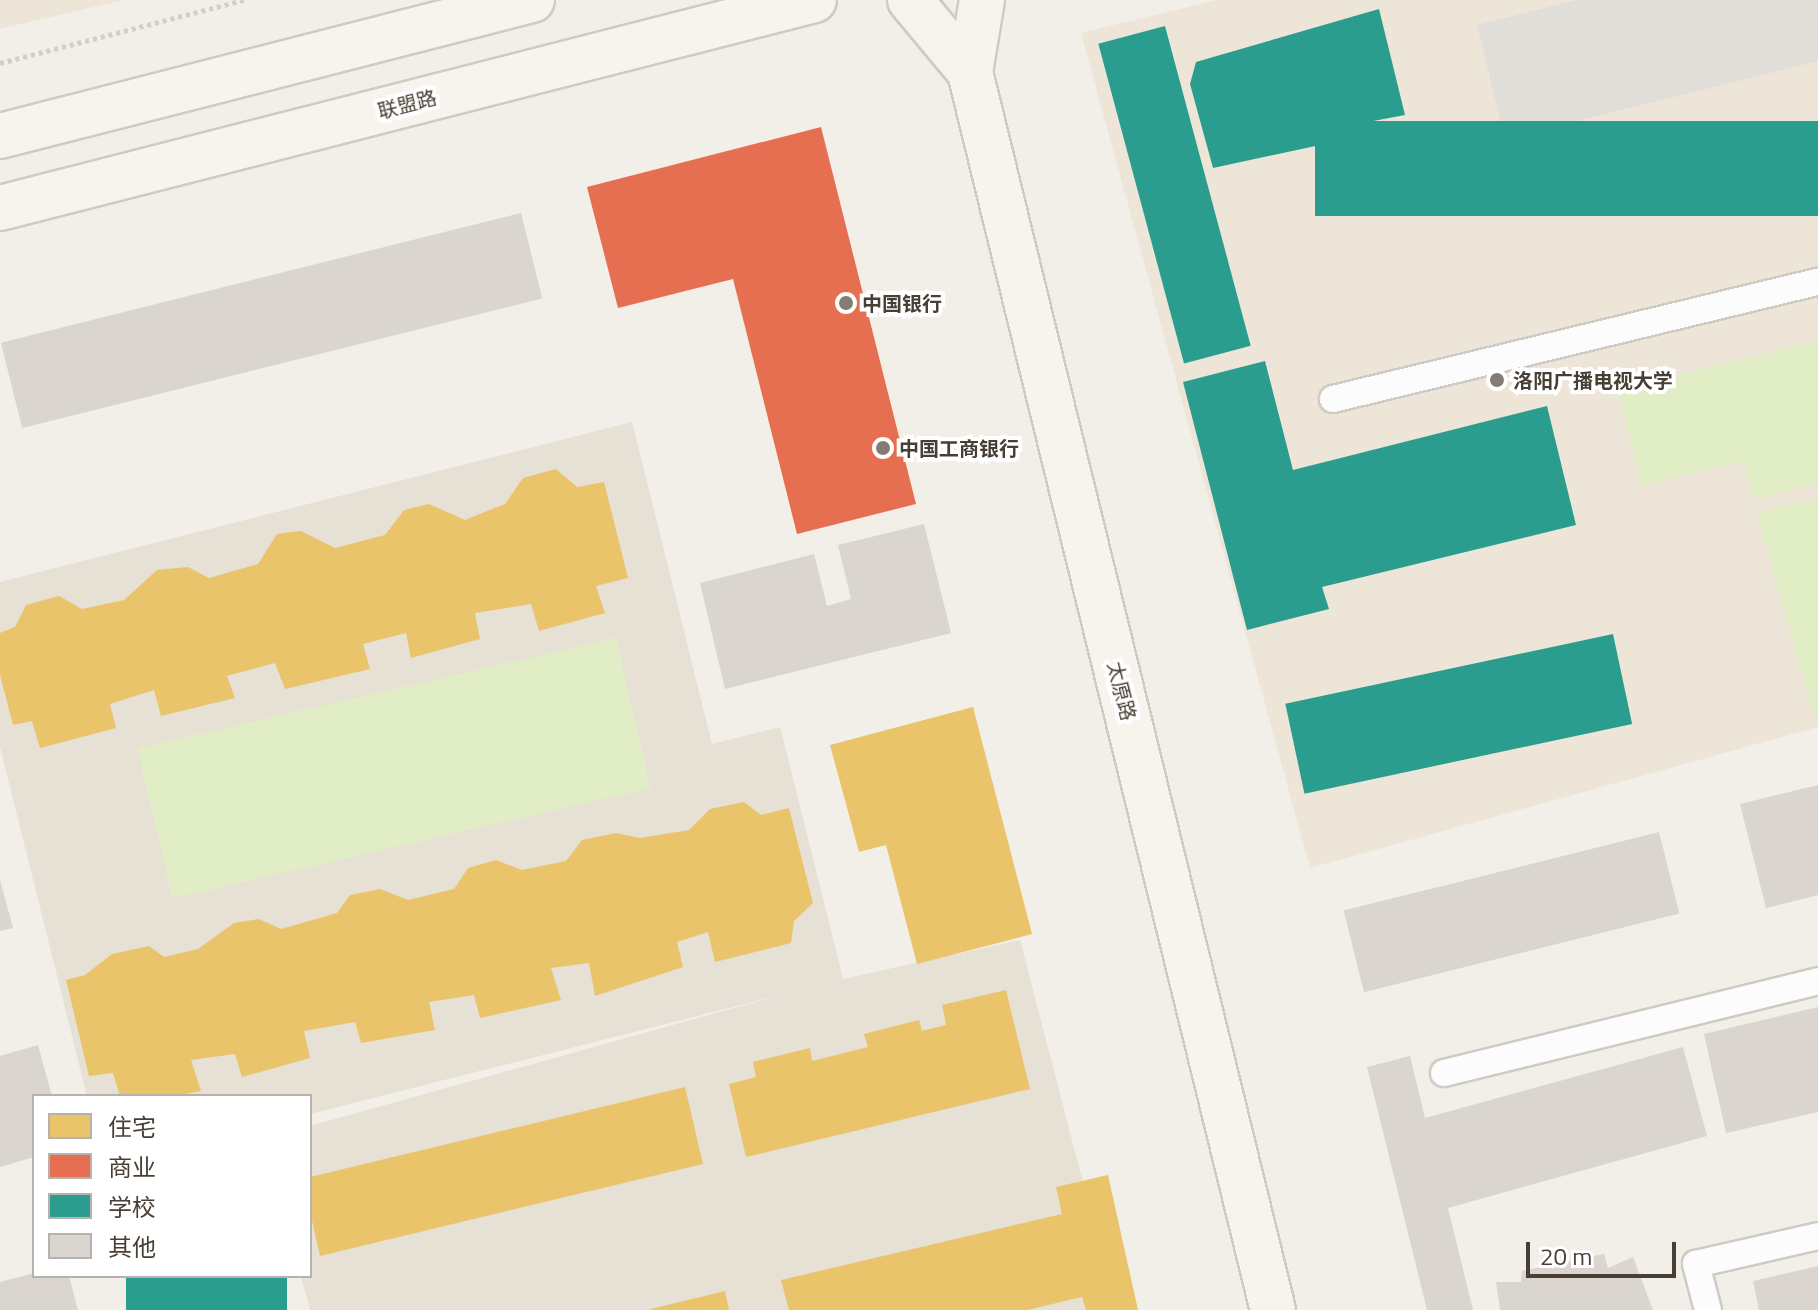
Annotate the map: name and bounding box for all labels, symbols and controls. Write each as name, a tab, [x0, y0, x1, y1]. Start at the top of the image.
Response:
street label: 联盟路	[375, 85, 439, 123]
place label: 中国银行	[862, 291, 942, 315]
marker: 中国银行	[837, 294, 855, 312]
place label: 洛阳广播电视大学	[1513, 368, 1673, 392]
marker: 洛阳广播电视大学	[1488, 371, 1506, 389]
place label: 中国工商银行	[899, 436, 1019, 460]
marker: 中国工商银行	[874, 439, 892, 457]
street label: 太原路	[1103, 659, 1141, 723]
legend	[32, 1094, 312, 1278]
text: 住宅	[108, 1109, 156, 1145]
text: 商业	[108, 1149, 156, 1185]
text: 学校	[108, 1189, 156, 1225]
scale bar	[1530, 1226, 1680, 1276]
text: 其他	[108, 1229, 156, 1265]
text: 20 m	[1540, 1238, 1592, 1274]

